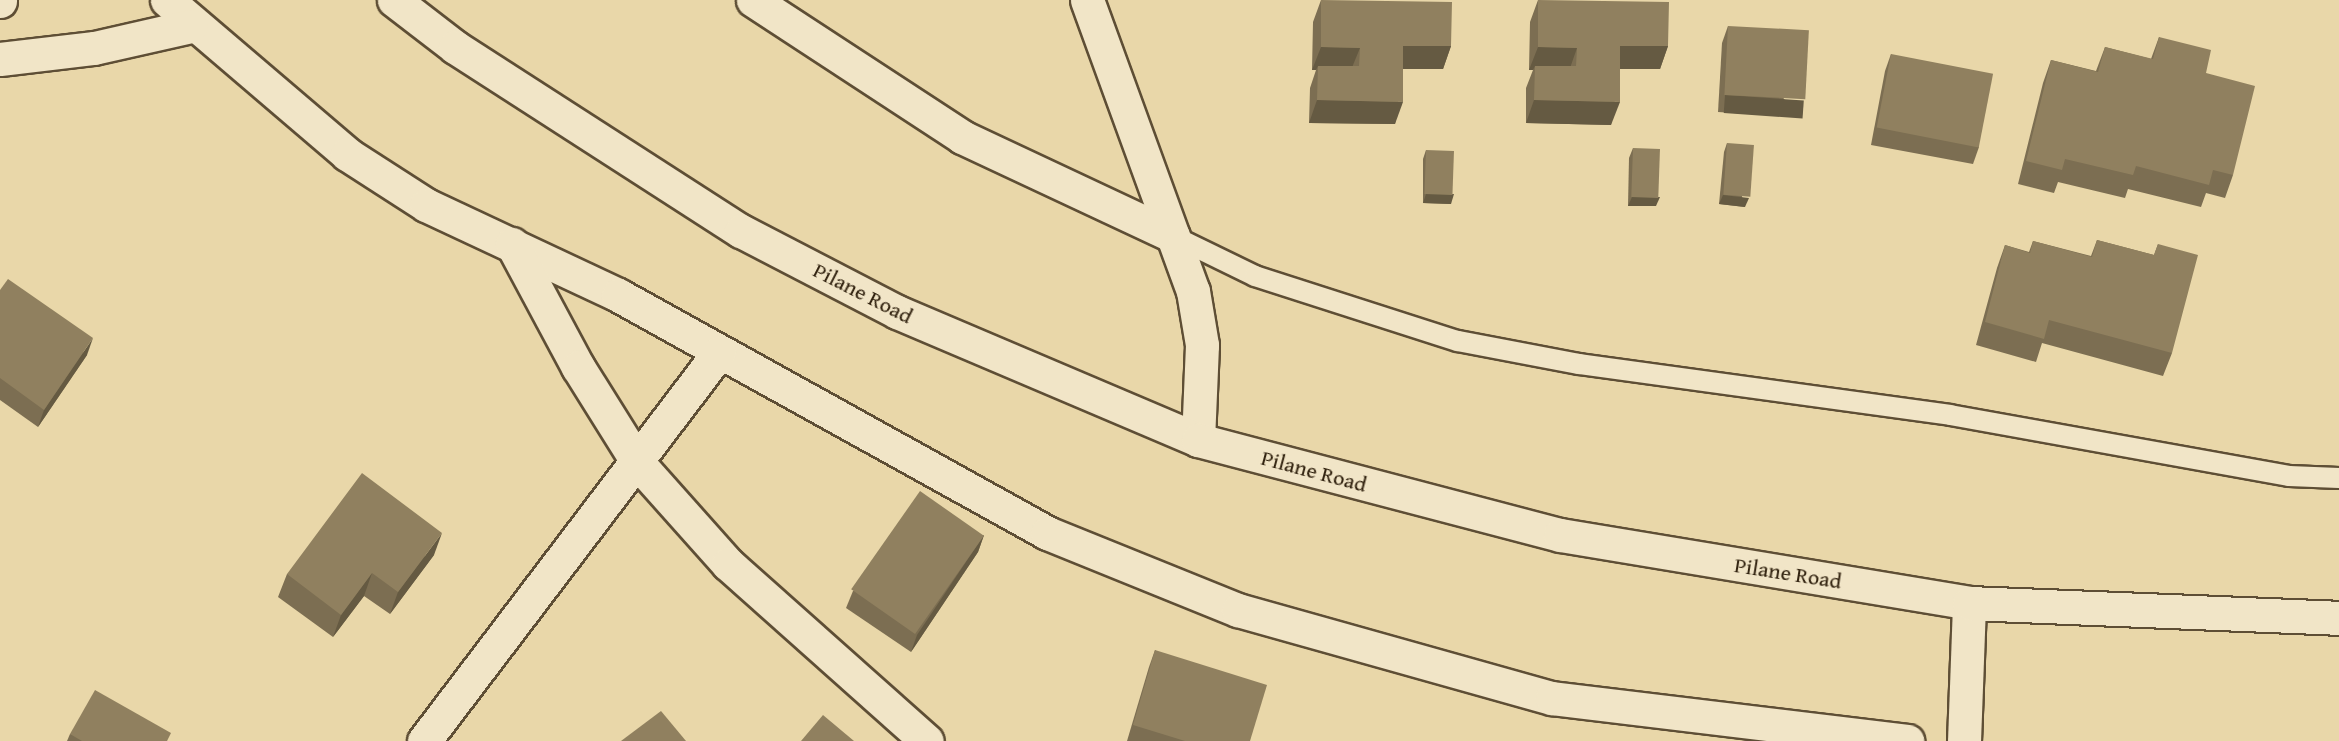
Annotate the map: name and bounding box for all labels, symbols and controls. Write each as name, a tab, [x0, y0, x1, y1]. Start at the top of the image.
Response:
street label: Pilane Road	[809, 257, 917, 329]
street label: Pilane Road	[1258, 444, 1370, 498]
street label: Pilane Road	[1733, 552, 1843, 594]

